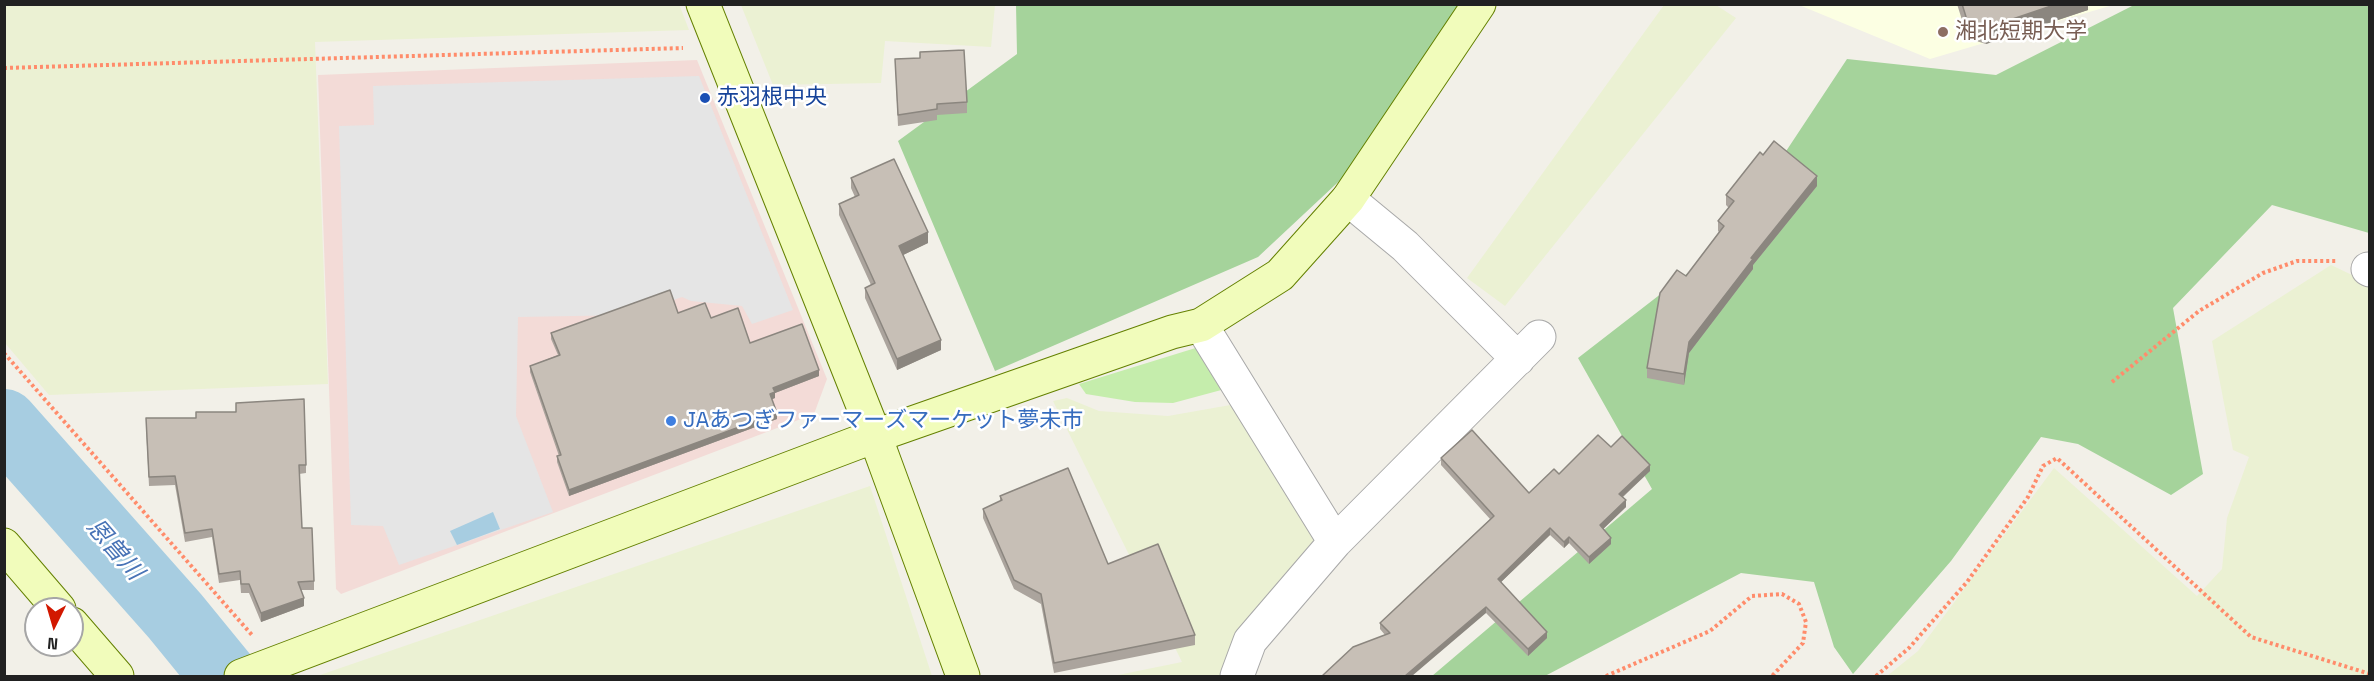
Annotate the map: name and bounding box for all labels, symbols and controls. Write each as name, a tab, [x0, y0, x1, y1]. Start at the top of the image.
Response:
place label: 湘北短期大学	[1955, 19, 2087, 45]
marker: 湘北短期大学	[1936, 25, 1950, 39]
place label: 赤羽根中央	[717, 85, 827, 111]
marker: 赤羽根中央	[698, 91, 712, 105]
place label: JAあつぎファーマーズマーケット夢未市	[683, 408, 1083, 434]
marker: JAあつぎファーマーズマーケット夢未市	[664, 414, 678, 428]
water label: 恩曽川	[80, 513, 148, 587]
north arrow	[24, 597, 84, 657]
text: N	[46, 633, 59, 654]

